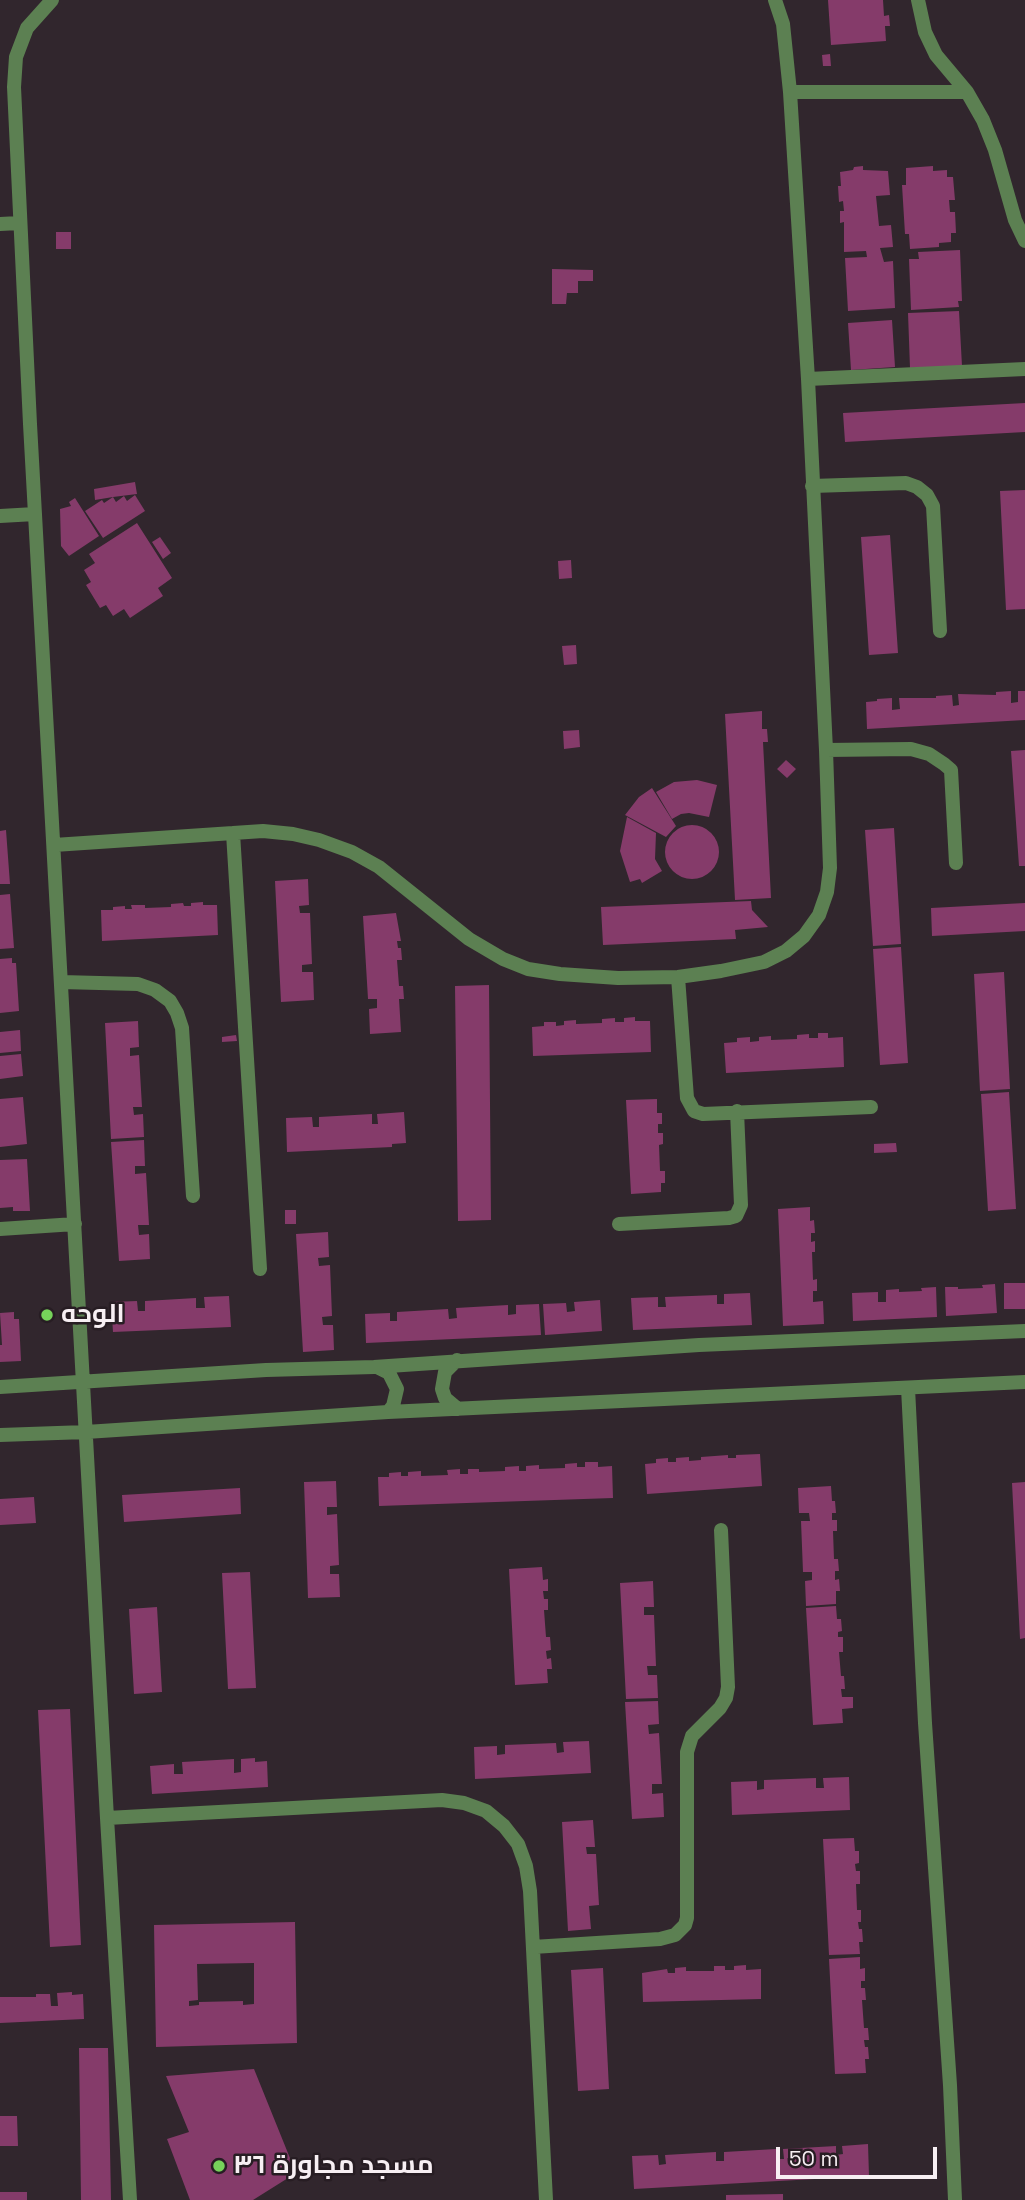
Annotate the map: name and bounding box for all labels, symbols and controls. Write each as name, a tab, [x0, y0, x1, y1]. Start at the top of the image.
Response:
place label: الوحه	[61, 1299, 125, 1331]
marker: الوحه	[39, 1307, 55, 1323]
scale bar	[780, 2134, 941, 2178]
text: 50 m	[789, 2145, 839, 2172]
place label: مسجد مجاورة ٣٦	[233, 2150, 434, 2182]
marker: مسجد مجاورة ٣٦	[211, 2158, 227, 2174]

